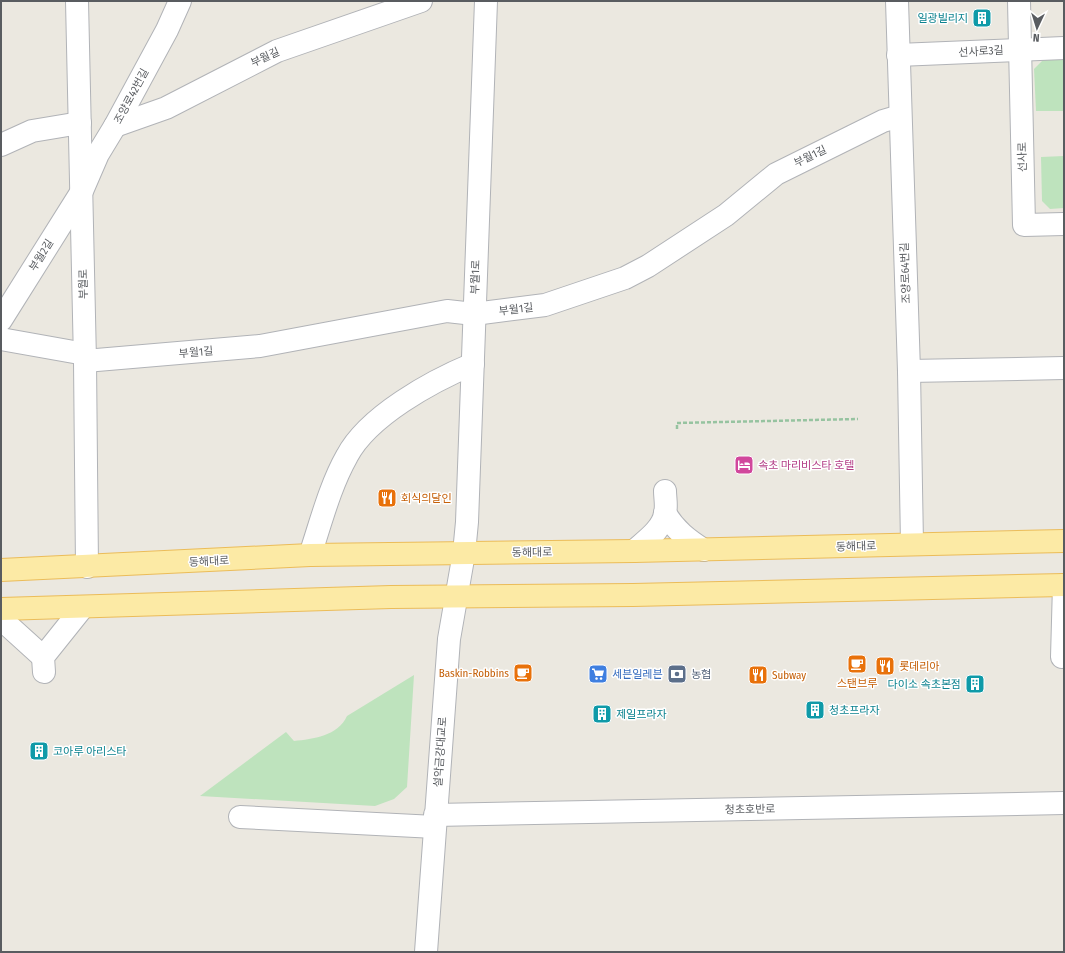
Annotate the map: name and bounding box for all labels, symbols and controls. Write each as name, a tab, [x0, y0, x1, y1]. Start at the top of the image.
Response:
building icon: 일광빌리지	[971, 7, 993, 29]
north arrow	[1017, 8, 1057, 48]
place label: 일광빌리지	[917, 12, 968, 25]
text: N	[1033, 31, 1040, 44]
street label: 선사로3길	[958, 44, 1004, 59]
street label: 부월길	[249, 45, 282, 70]
street label: 조양로42번길	[111, 66, 151, 126]
street label: 선사로	[1016, 142, 1029, 172]
street label: 부월1길	[792, 143, 829, 170]
street label: 부월2길	[27, 237, 56, 274]
street label: 조양로64번길	[898, 242, 913, 304]
street label: 부월1로	[468, 259, 483, 295]
street label: 부월로	[77, 269, 90, 299]
street label: 부월1길	[498, 301, 534, 318]
street label: 부월1길	[178, 345, 214, 360]
hotel icon: 속초 마리비스타 호텔	[733, 454, 755, 476]
place label: 속초 마리비스타 호텔	[758, 459, 854, 472]
restaurant icon: 회식의달인	[376, 487, 398, 509]
place label: 회식의달인	[401, 492, 452, 505]
street label: 동해대로	[836, 539, 876, 554]
street label: 동해대로	[512, 546, 552, 559]
street label: 동해대로	[188, 554, 230, 569]
cafe icon: 스탠브루	[846, 653, 868, 675]
restaurant icon: 롯데리아	[874, 655, 896, 677]
place label: 롯데리아	[899, 660, 939, 673]
cafe icon: Baskin-Robbins	[512, 662, 534, 684]
supermarket icon: 세븐일레븐	[587, 663, 609, 685]
bank icon: 농협	[666, 663, 688, 685]
restaurant icon: Subway	[747, 664, 769, 686]
place label: Baskin-Robbins	[439, 667, 509, 680]
place label: 세븐일레븐	[612, 668, 663, 681]
place label: 농협	[691, 668, 711, 681]
place label: Subway	[772, 669, 806, 682]
building icon: 다이소 속초본점	[964, 673, 986, 695]
place label: 스탠브루	[837, 677, 877, 690]
place label: 다이소 속초본점	[888, 678, 961, 691]
building icon: 청초프라자	[804, 699, 826, 721]
building icon: 제일프라자	[591, 703, 613, 725]
place label: 청초프라자	[829, 704, 880, 717]
place label: 제일프라자	[616, 708, 667, 721]
street label: 설악금강대교로	[432, 716, 449, 788]
building icon: 코아루 아리스타	[28, 740, 50, 762]
place label: 코아루 아리스타	[53, 745, 126, 758]
street label: 청초호반로	[725, 803, 775, 816]

